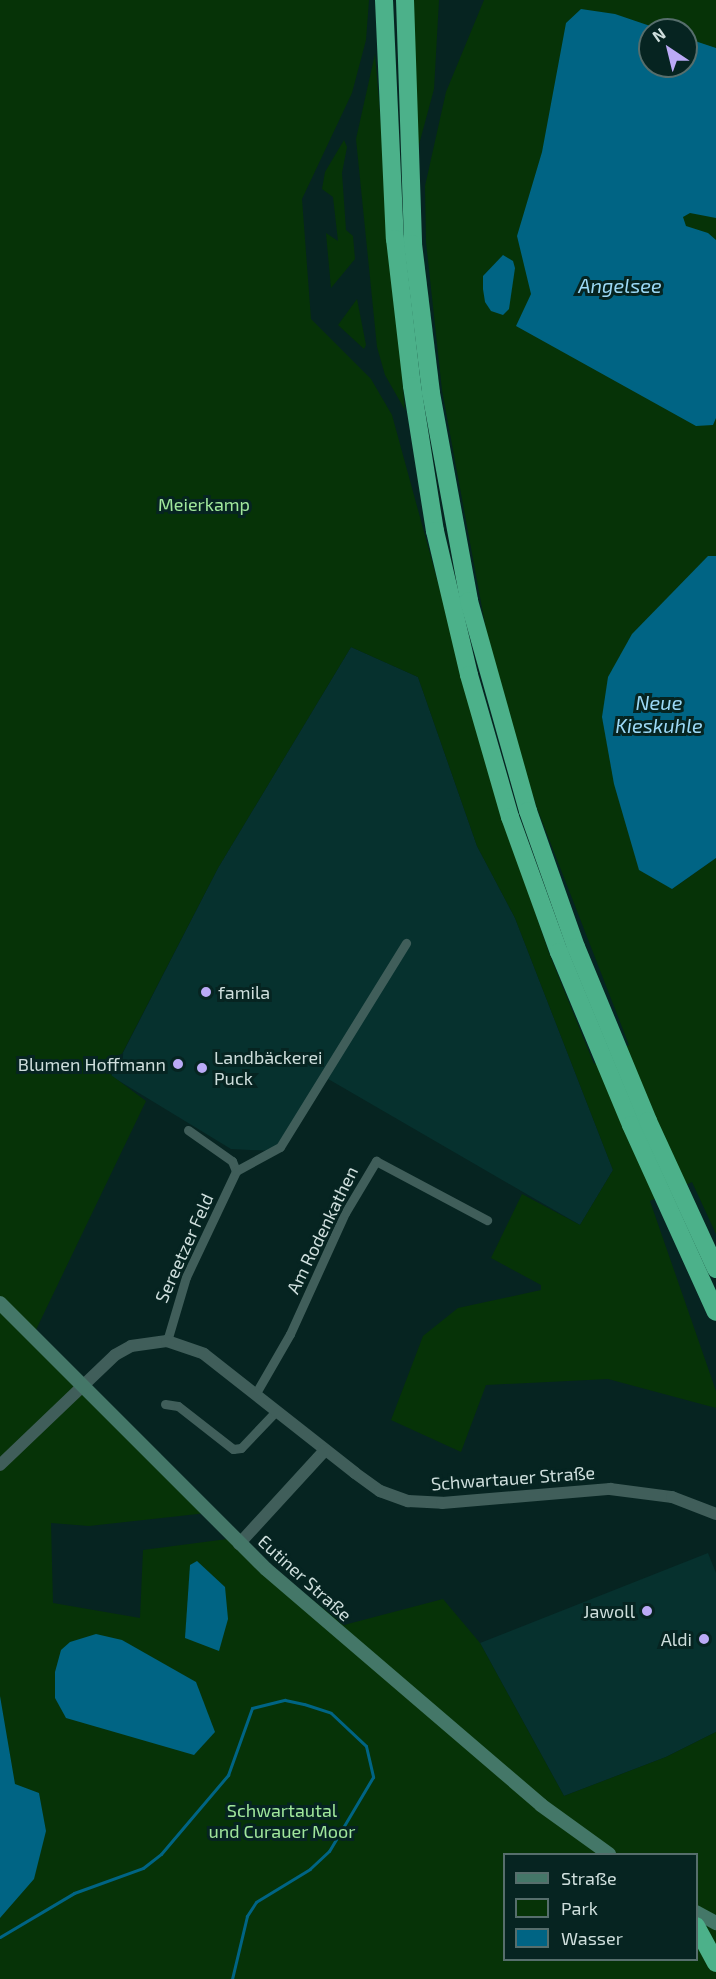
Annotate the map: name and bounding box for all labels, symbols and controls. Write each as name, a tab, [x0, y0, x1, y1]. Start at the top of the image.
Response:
north arrow	[638, 18, 698, 78]
text: N	[648, 23, 669, 46]
water label: Angelsee	[578, 273, 662, 297]
park label: Meierkamp	[158, 493, 250, 515]
water label: Neue Kieskuhle	[615, 690, 703, 737]
place label: famila	[218, 981, 270, 1003]
marker: famila	[199, 985, 213, 999]
place label: Landbäckerei Puck	[214, 1047, 323, 1090]
place label: Blumen Hoffmann	[18, 1053, 166, 1075]
marker: Blumen Hoffmann	[171, 1057, 185, 1071]
marker: Landbäckerei Puck	[195, 1061, 209, 1075]
street label: Am Rodenkathen	[282, 1163, 362, 1297]
street label: Sereetzer Feld	[150, 1190, 218, 1306]
street label: Schwartauer Straße	[430, 1461, 596, 1495]
street label: Eutiner Straße	[254, 1530, 356, 1626]
place label: Jawoll	[583, 1600, 635, 1622]
marker: Jawoll	[640, 1604, 654, 1618]
place label: Aldi	[661, 1628, 692, 1650]
marker: Aldi	[697, 1632, 711, 1646]
park label: Schwartautal und Curauer Moor	[208, 1800, 356, 1842]
legend	[503, 1853, 698, 1961]
text: Straße	[561, 1867, 617, 1889]
text: Park	[561, 1897, 598, 1919]
text: Wasser	[561, 1927, 623, 1949]

